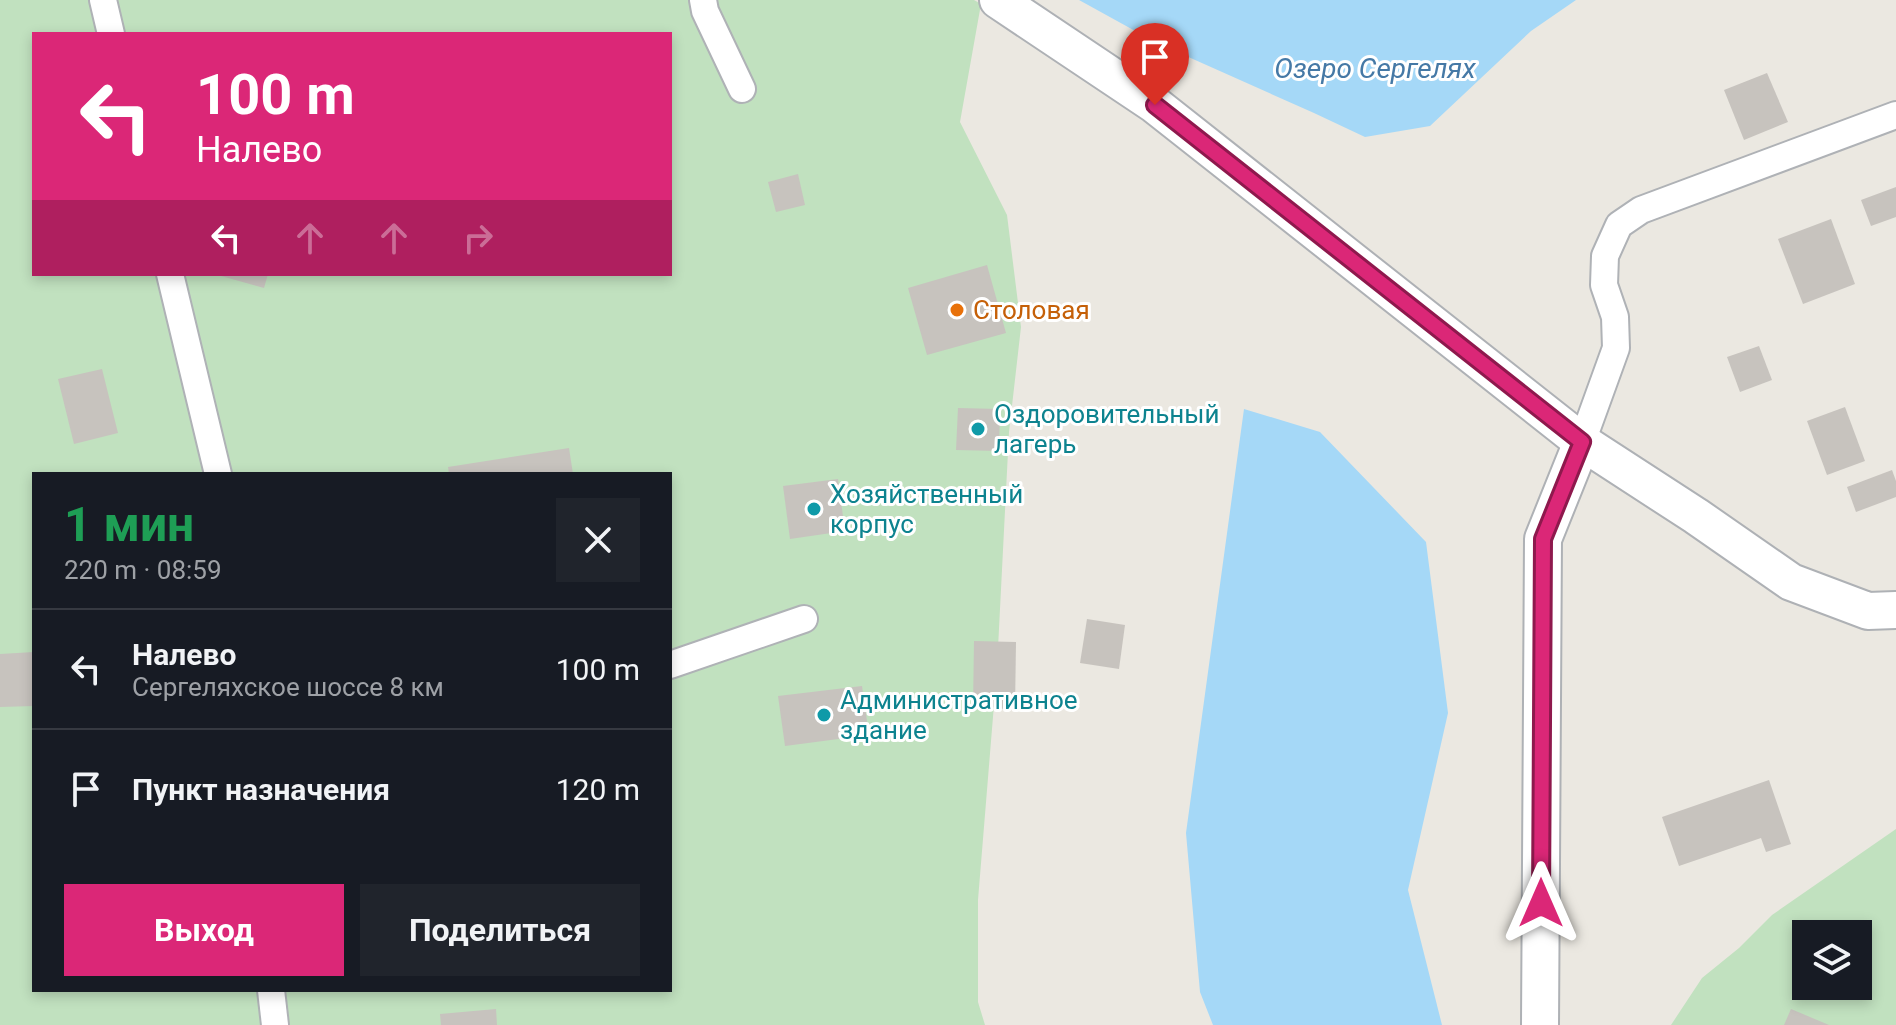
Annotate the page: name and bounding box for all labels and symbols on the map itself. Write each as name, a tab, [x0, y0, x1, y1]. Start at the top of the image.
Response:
pin	[1121, 23, 1189, 105]
water label: Озеро Сергелях	[1274, 52, 1476, 85]
place label: Столовая	[973, 295, 1090, 325]
marker: Столовая	[948, 301, 966, 319]
place label: Оздоровительный лагерь	[994, 399, 1220, 459]
marker: Оздоровительный лагерь	[969, 420, 987, 438]
place label: Хозяйственный корпус	[830, 479, 1023, 539]
marker: Хозяйственный корпус	[805, 500, 823, 518]
place label: Административное здание	[840, 685, 1078, 745]
marker: Административное здание	[815, 706, 833, 724]
position arrow	[1499, 861, 1583, 945]

